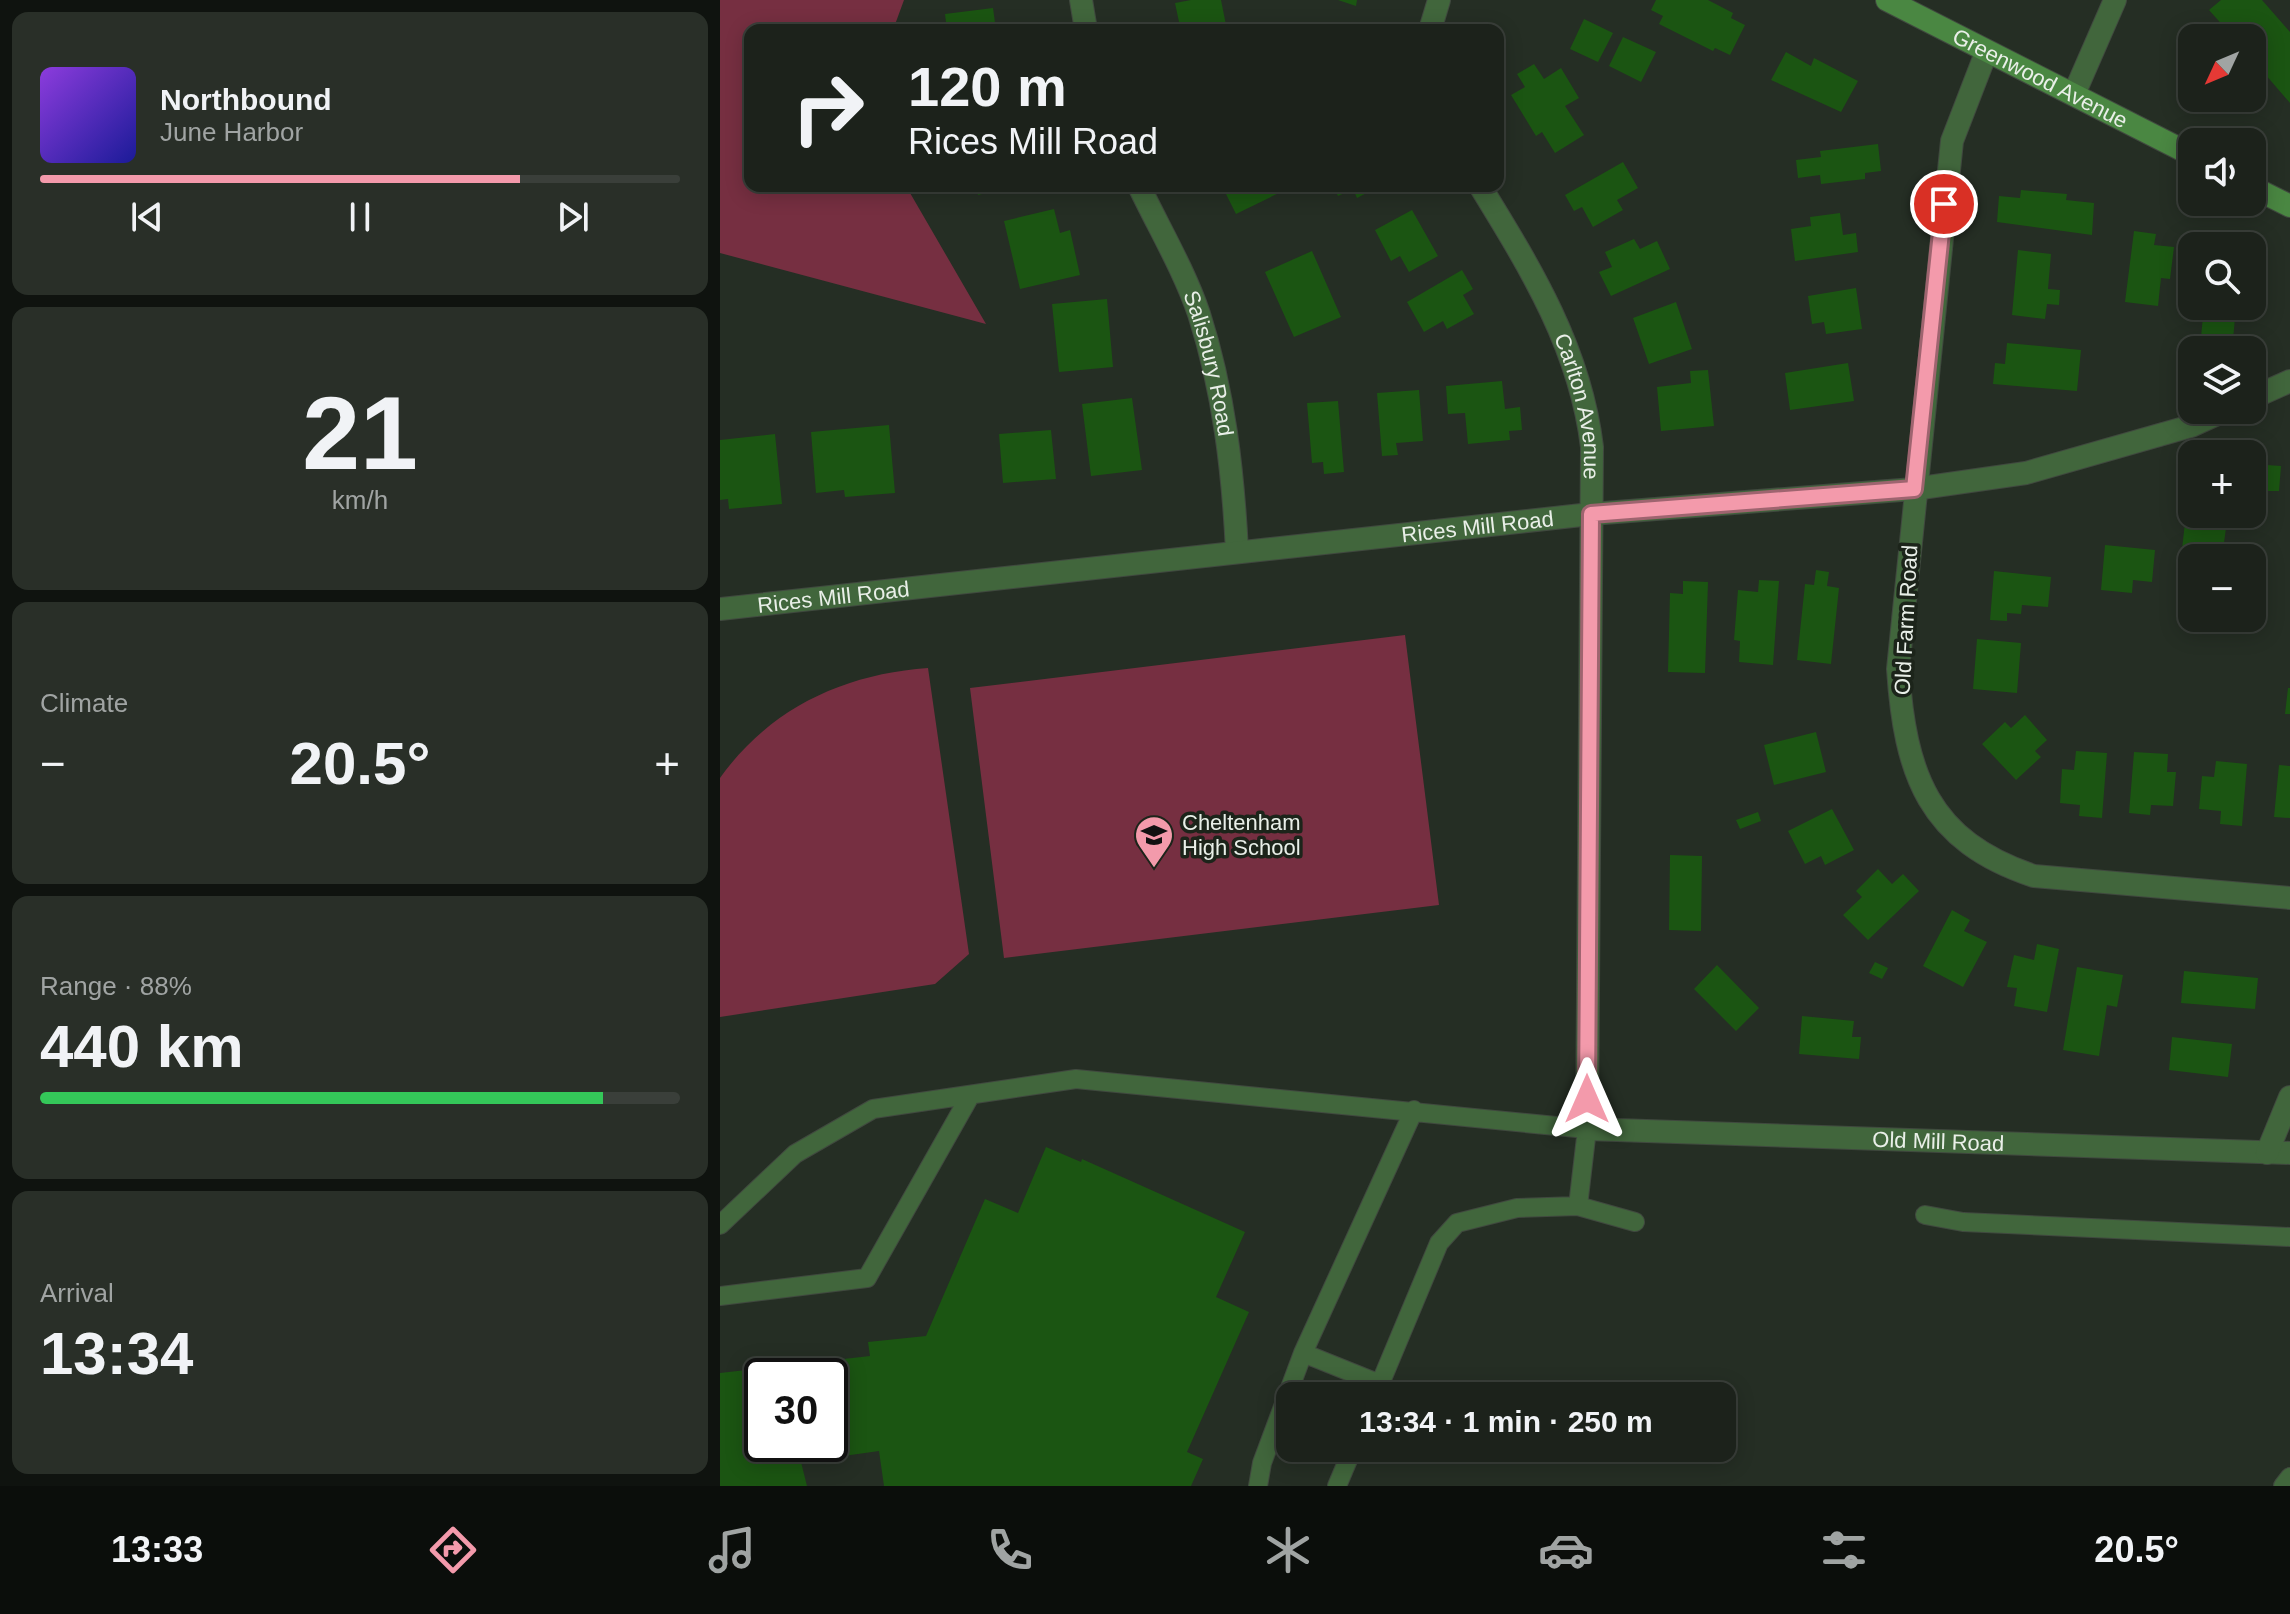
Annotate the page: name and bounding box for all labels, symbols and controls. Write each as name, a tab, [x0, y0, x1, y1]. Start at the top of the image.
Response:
street label: Greenwood Avenue	[1949, 23, 2132, 133]
north arrow	[2178, 24, 2266, 112]
map controls	[2178, 24, 2266, 632]
text: 120 m	[908, 55, 1067, 118]
icon: right	[776, 56, 880, 160]
text: Northbound	[160, 83, 332, 116]
text: June Harbor	[160, 117, 303, 147]
text: Rices Mill Road	[908, 121, 1158, 162]
button: sound	[2178, 128, 2266, 216]
pin	[1910, 170, 1978, 238]
icon: arrive	[1922, 182, 1966, 226]
icon: previous	[125, 195, 169, 239]
icon: pause	[338, 195, 382, 239]
icon: next	[551, 195, 595, 239]
button: search	[2178, 232, 2266, 320]
street label: Salisbury Road	[1179, 287, 1239, 438]
street label: Carlton Avenue	[1550, 329, 1605, 480]
button: layers	[2178, 336, 2266, 424]
text: 21	[302, 375, 418, 491]
button: +	[2178, 440, 2266, 528]
text: km/h	[332, 485, 388, 515]
street label: Rices Mill Road	[1400, 506, 1555, 547]
street label: Old Farm Road	[1890, 544, 1922, 696]
button: −	[2178, 544, 2266, 632]
street label: Rices Mill Road	[756, 576, 911, 617]
text: Climate	[40, 688, 128, 718]
text: 20.5°	[290, 730, 430, 797]
text: −	[40, 739, 66, 788]
text: +	[654, 739, 680, 788]
place label: Cheltenham High School	[1182, 810, 1301, 860]
school or university icon: Cheltenham High School	[1133, 814, 1175, 869]
text: Range · 88%	[40, 971, 192, 1001]
text: 440 km	[40, 1013, 244, 1080]
position arrow	[1545, 1057, 1629, 1141]
street label: Old Mill Road	[1872, 1126, 2005, 1156]
text: Arrival	[40, 1278, 114, 1308]
text: 13:34	[40, 1320, 193, 1387]
speed limit sign: 30	[744, 1358, 848, 1462]
text: 13:34 · 1 min · 250 m	[1359, 1405, 1653, 1438]
icon: directions	[425, 1522, 481, 1578]
icon: music	[704, 1522, 760, 1578]
icon: phone	[982, 1522, 1038, 1578]
icon: climate	[1260, 1522, 1316, 1578]
icon: car	[1538, 1522, 1594, 1578]
icon: filters	[1816, 1522, 1872, 1578]
text: 13:33	[111, 1529, 203, 1570]
text: 20.5°	[2094, 1529, 2179, 1570]

